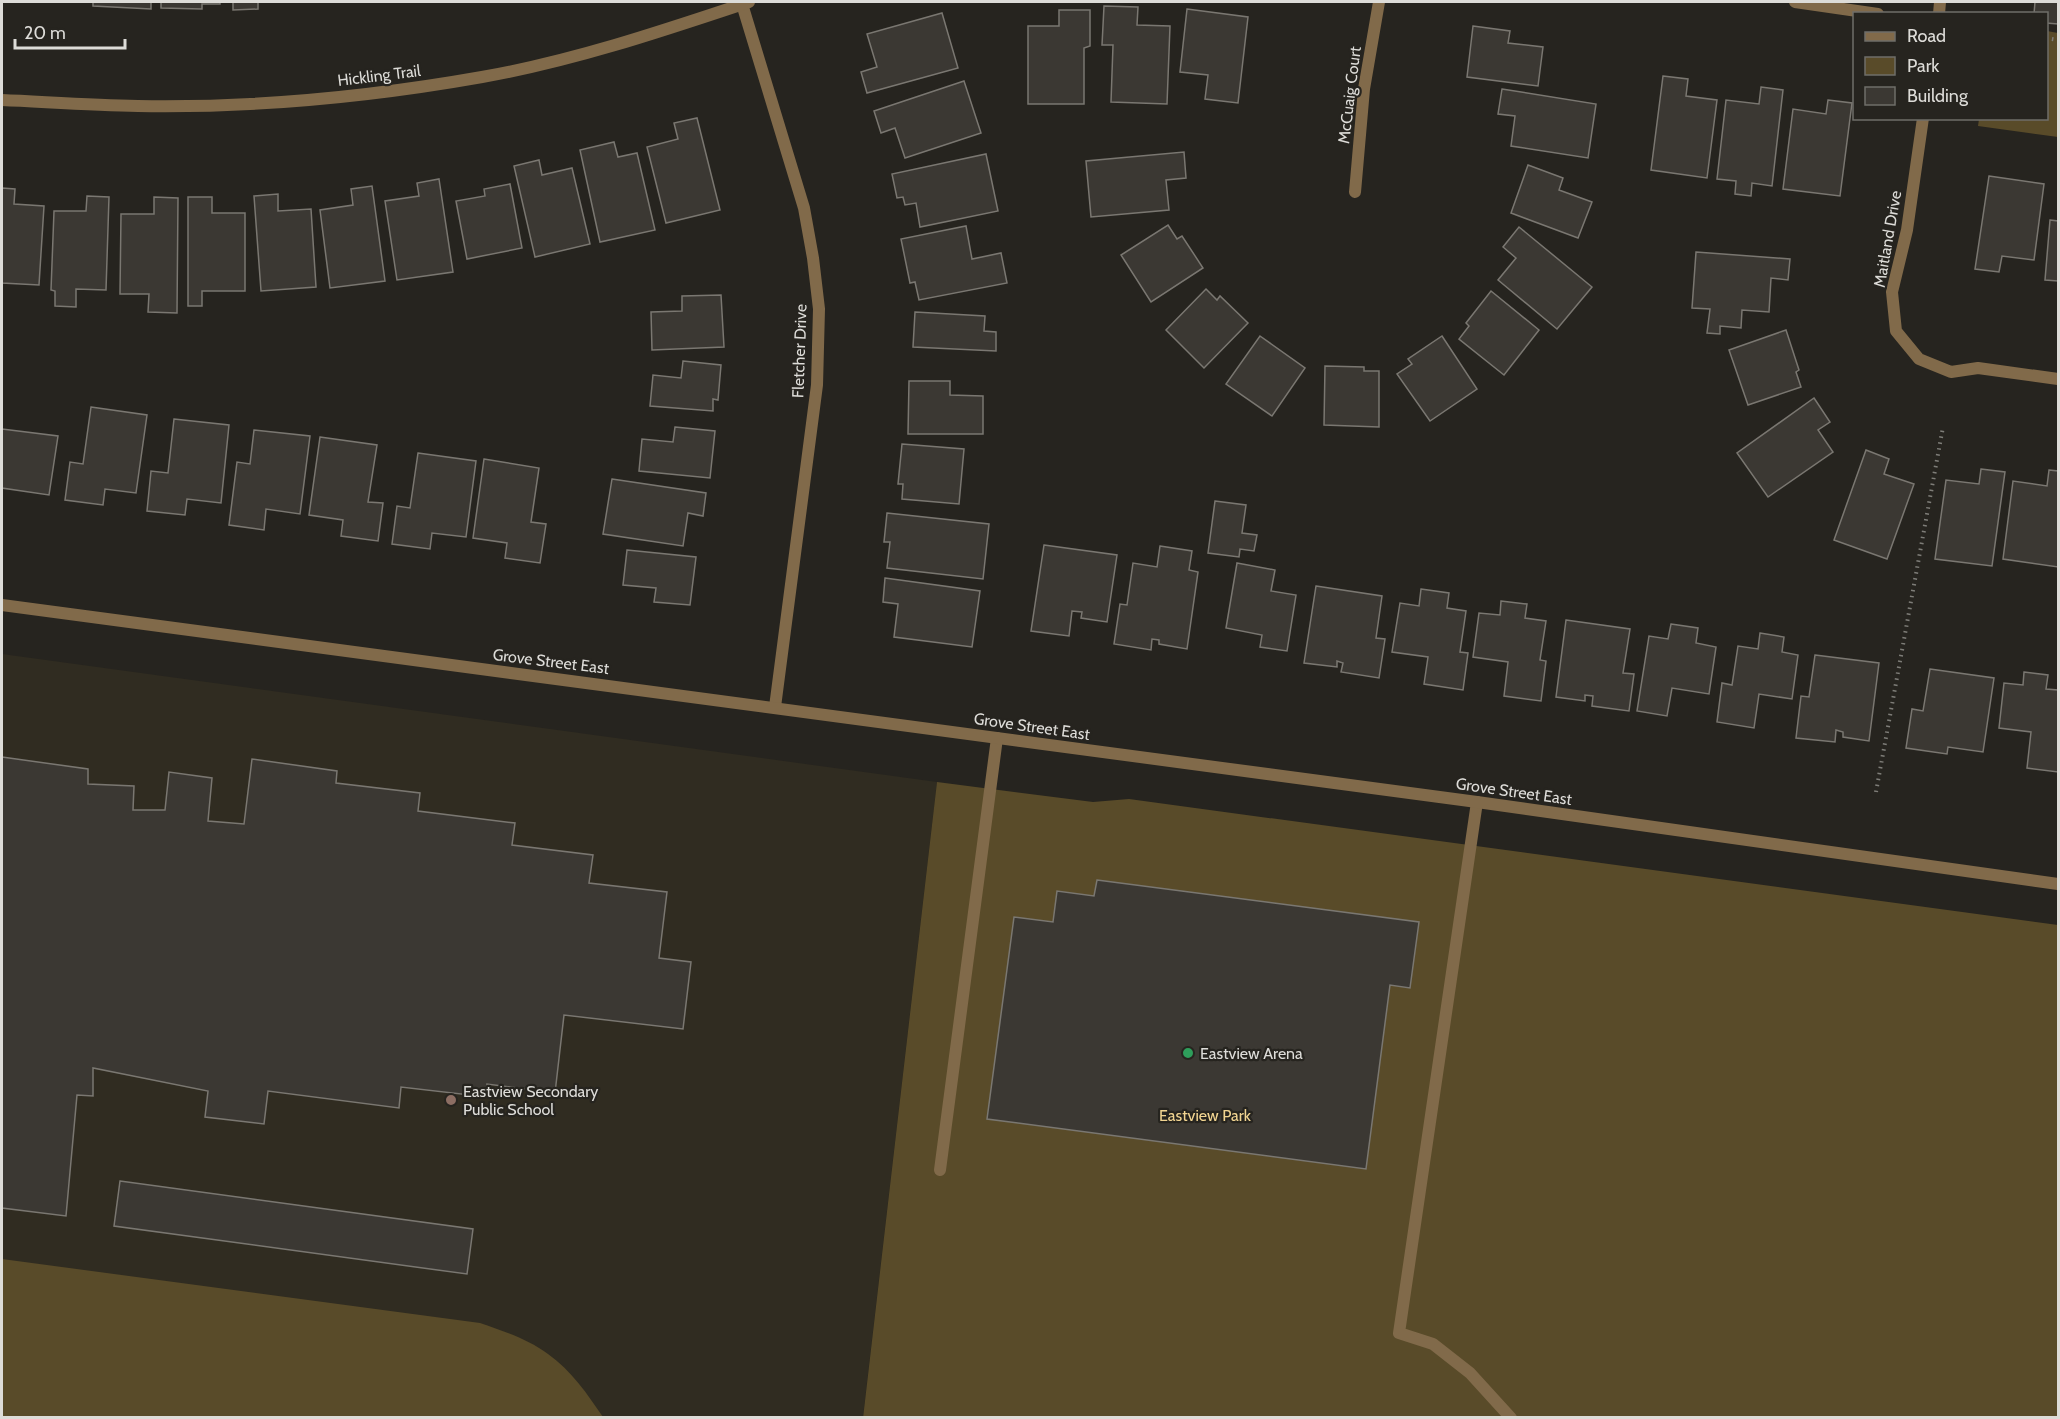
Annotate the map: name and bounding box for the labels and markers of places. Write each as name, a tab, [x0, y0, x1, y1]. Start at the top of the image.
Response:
place label: Eastview Arena	[1200, 1044, 1303, 1063]
marker: Eastview Arena	[1181, 1046, 1195, 1060]
place label: Eastview Secondary Public School	[463, 1082, 598, 1119]
marker: Eastview Secondary Public School	[444, 1093, 458, 1107]

